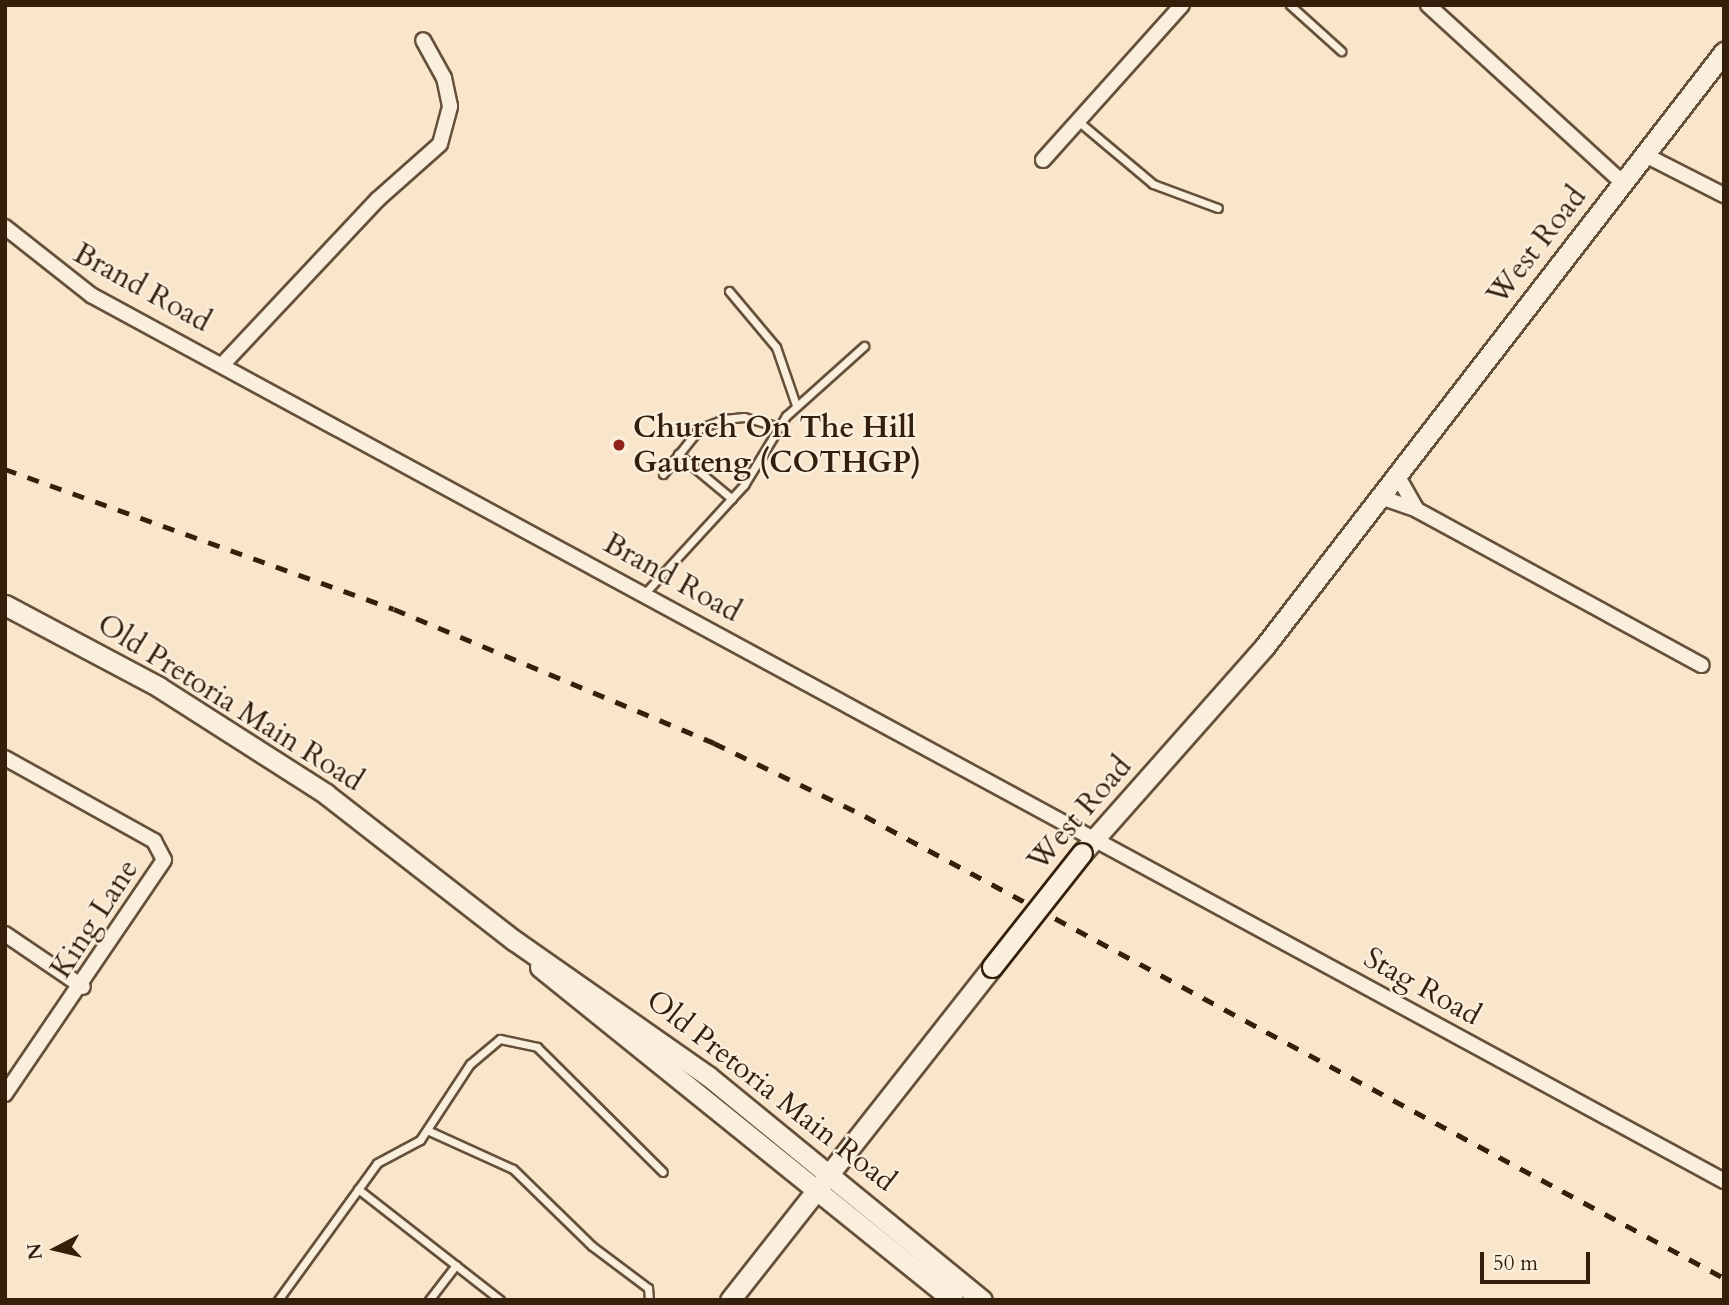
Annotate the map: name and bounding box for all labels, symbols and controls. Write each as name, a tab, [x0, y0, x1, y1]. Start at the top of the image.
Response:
street label: West Road	[1480, 180, 1594, 312]
street label: Brand Road	[67, 236, 217, 340]
place label: Church On The Hill Gauteng (COTHGP)	[633, 410, 921, 480]
marker: Church On The Hill Gauteng (COTHGP)	[611, 437, 627, 453]
street label: Brand Road	[597, 526, 747, 630]
street label: Old Pretoria Main Road	[90, 606, 370, 800]
street label: West Road	[1020, 749, 1140, 879]
street label: King Lane	[43, 853, 147, 985]
street label: Stag Road	[1357, 940, 1487, 1034]
street label: Old Pretoria Main Road	[639, 982, 903, 1200]
north arrow	[21, 1214, 91, 1284]
scale bar	[1484, 1238, 1594, 1282]
text: N	[21, 1242, 49, 1261]
text: 50 m	[1493, 1249, 1538, 1278]

